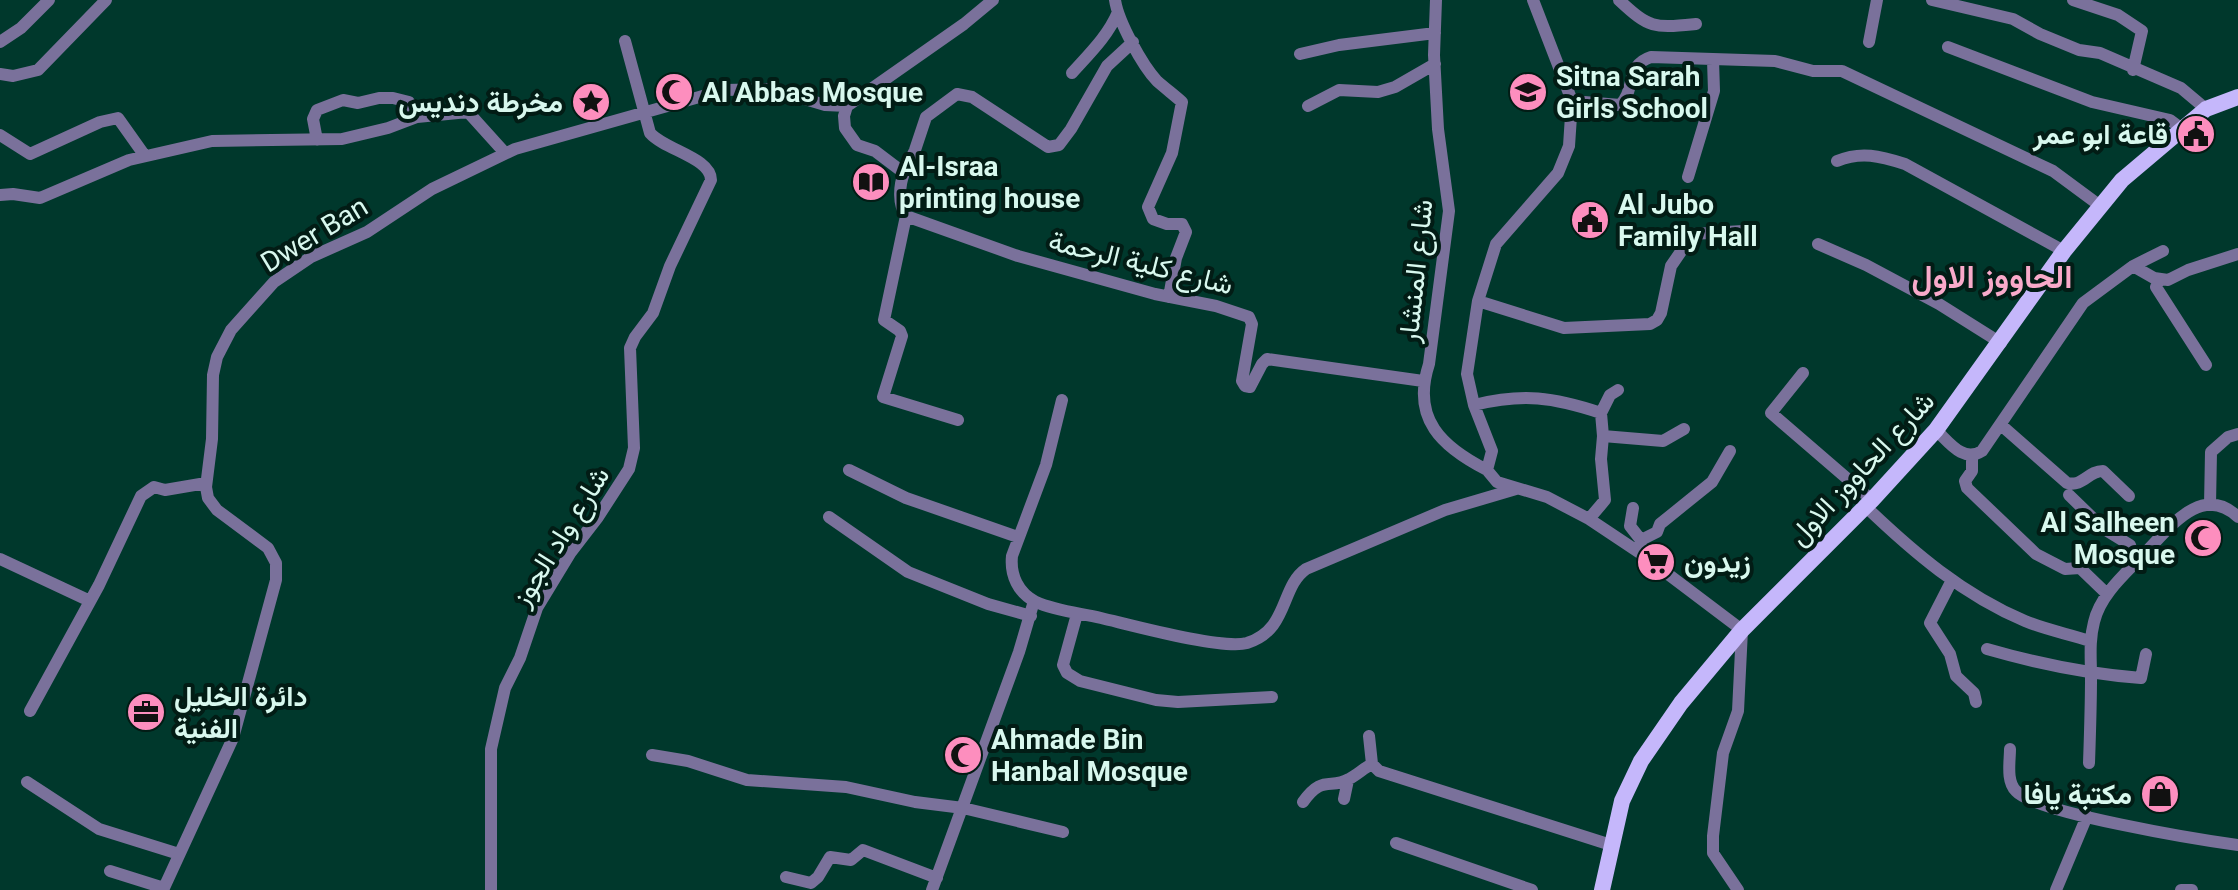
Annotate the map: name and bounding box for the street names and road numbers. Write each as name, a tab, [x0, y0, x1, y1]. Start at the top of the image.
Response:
street label: Dwer Ban	[255, 190, 374, 279]
street label: شارع المنشار	[1391, 198, 1441, 346]
street label: شارع كلية الرحمة	[1045, 224, 1236, 303]
street label: شارع الحاووز الاول	[1782, 385, 1943, 554]
street label: شارع واد الجوز	[504, 460, 618, 614]

